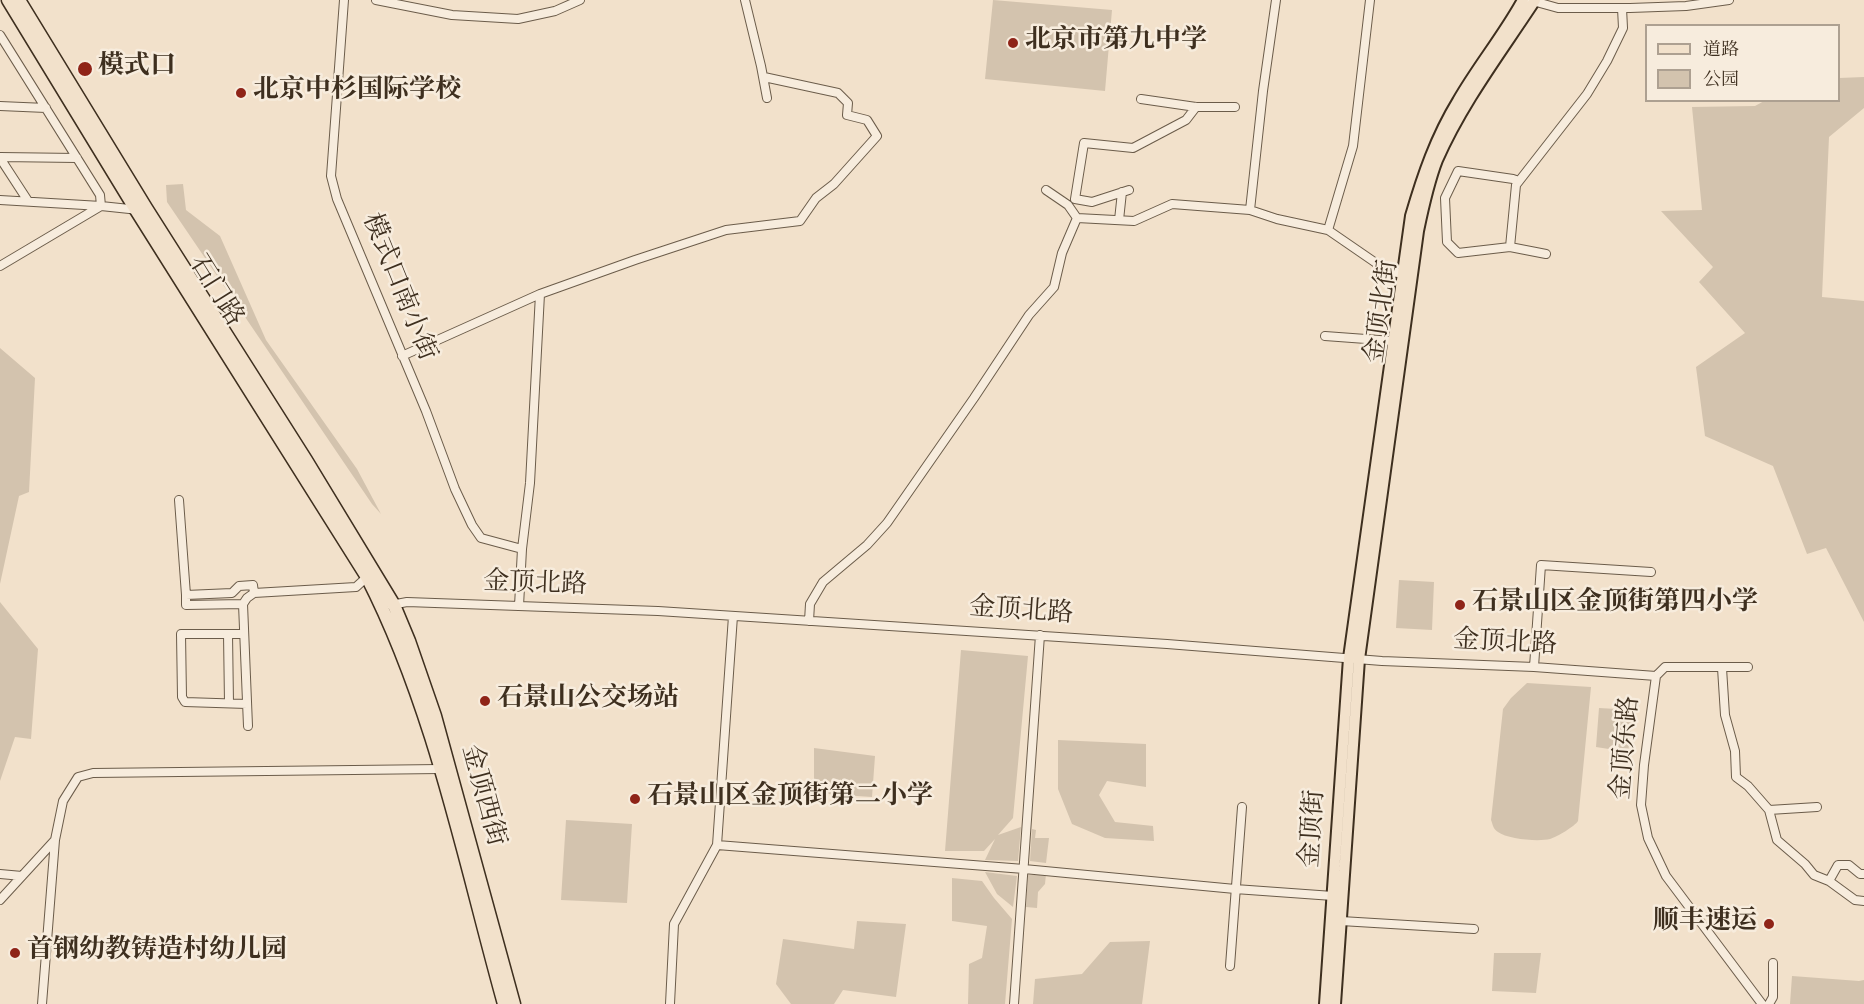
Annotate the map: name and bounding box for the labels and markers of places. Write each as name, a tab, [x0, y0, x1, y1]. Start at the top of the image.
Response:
place label: 北京市第九中学	[1025, 27, 1207, 59]
marker: 北京市第九中学	[1006, 36, 1020, 50]
place label: 模式口	[98, 53, 176, 85]
marker: 模式口	[76, 60, 94, 78]
place label: 北京中杉国际学校	[253, 77, 461, 109]
marker: 北京中杉国际学校	[234, 86, 248, 100]
place label: 石景山区金顶街第四小学	[1472, 589, 1758, 621]
marker: 石景山区金顶街第四小学	[1453, 598, 1467, 612]
place label: 石景山公交场站	[497, 685, 679, 717]
marker: 石景山公交场站	[478, 694, 492, 708]
place label: 石景山区金顶街第二小学	[647, 783, 933, 815]
marker: 石景山区金顶街第二小学	[628, 792, 642, 806]
place label: 顺丰速运	[1653, 908, 1757, 940]
marker: 顺丰速运	[1762, 917, 1776, 931]
place label: 首钢幼教铸造村幼儿园	[27, 937, 287, 969]
marker: 首钢幼教铸造村幼儿园	[8, 946, 22, 960]

